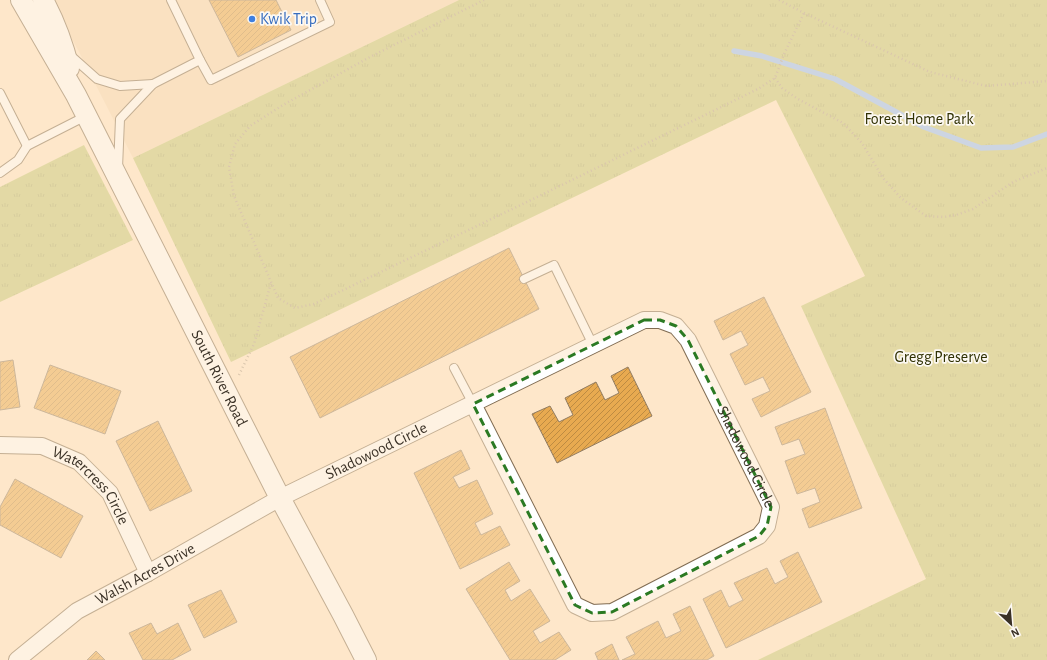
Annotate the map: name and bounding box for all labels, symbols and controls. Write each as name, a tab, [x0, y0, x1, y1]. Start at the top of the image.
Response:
place label: Kwik Trip	[260, 11, 317, 27]
marker: Kwik Trip	[247, 14, 257, 24]
park label: Forest Home Park	[864, 111, 974, 127]
street label: South River Road	[188, 327, 250, 429]
park label: Gregg Preserve	[894, 349, 988, 365]
street label: Shadowood Circle	[714, 404, 778, 510]
street label: Shadowood Circle	[323, 419, 430, 483]
street label: Watercress Circle	[50, 443, 132, 527]
street label: Walsh Acres Drive	[93, 540, 198, 608]
north arrow	[991, 604, 1031, 644]
text: N	[1009, 626, 1021, 639]

